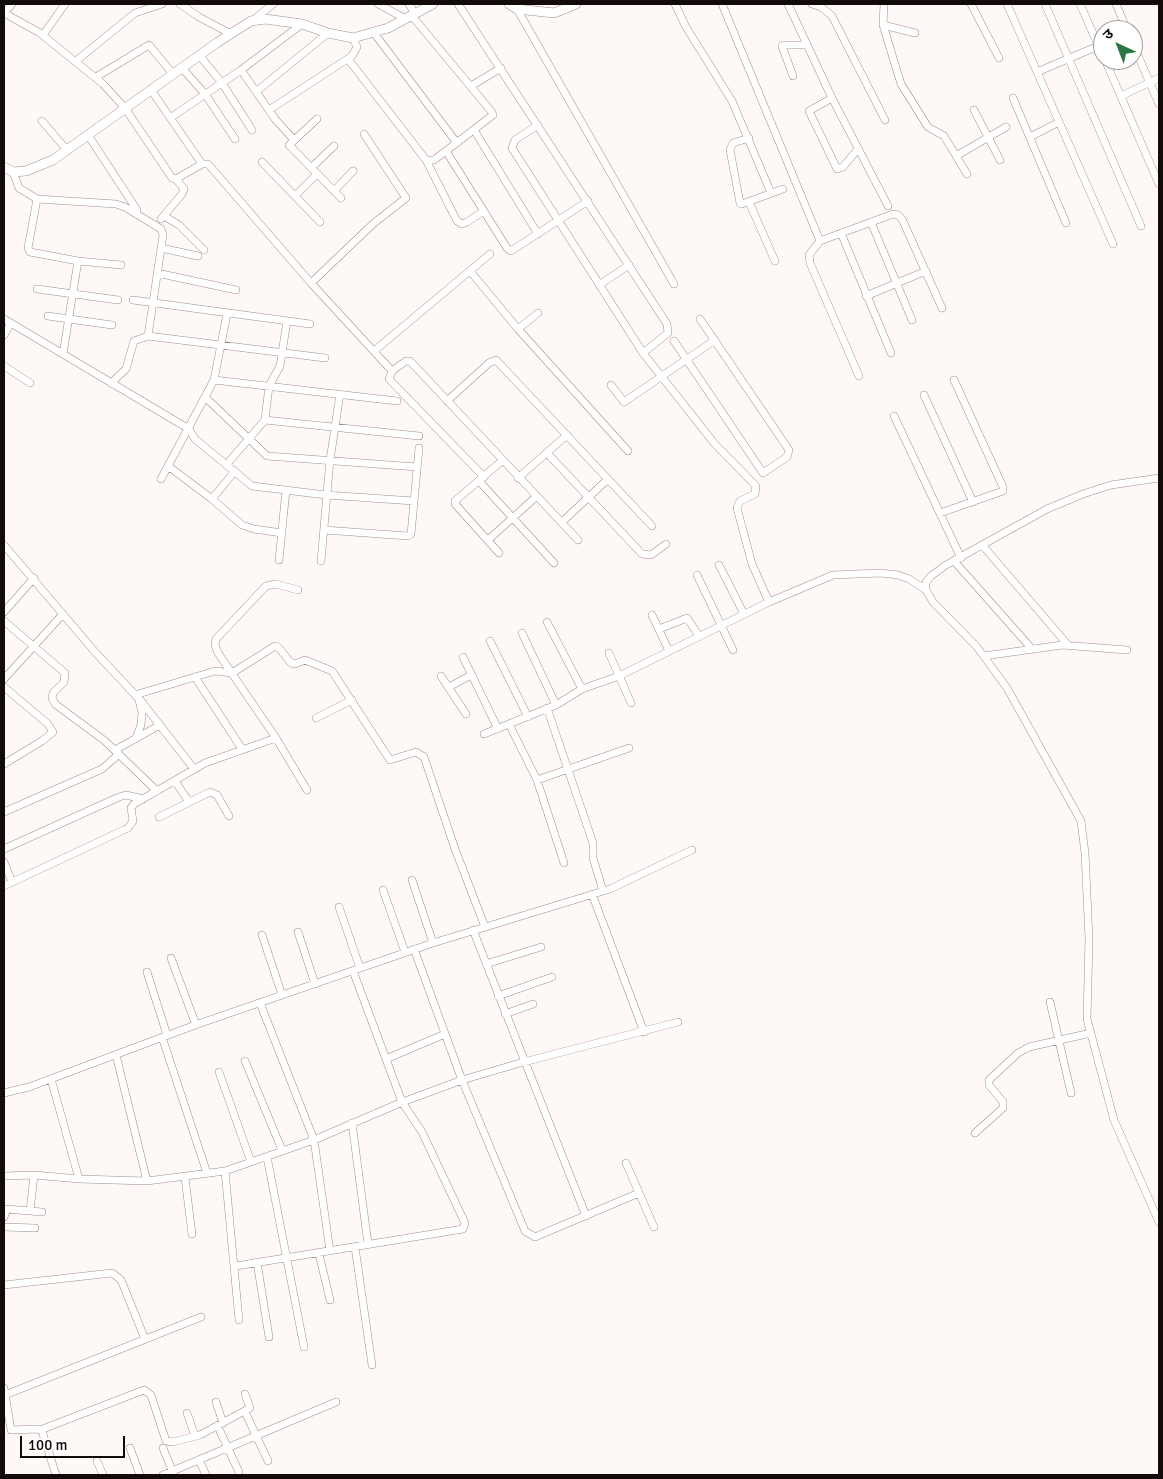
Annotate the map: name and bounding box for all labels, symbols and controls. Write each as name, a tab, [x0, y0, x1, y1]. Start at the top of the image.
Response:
north arrow	[1093, 20, 1143, 70]
text: उ	[1099, 25, 1117, 43]
scale bar	[22, 1426, 128, 1458]
text: 100 m	[28, 1436, 68, 1454]

